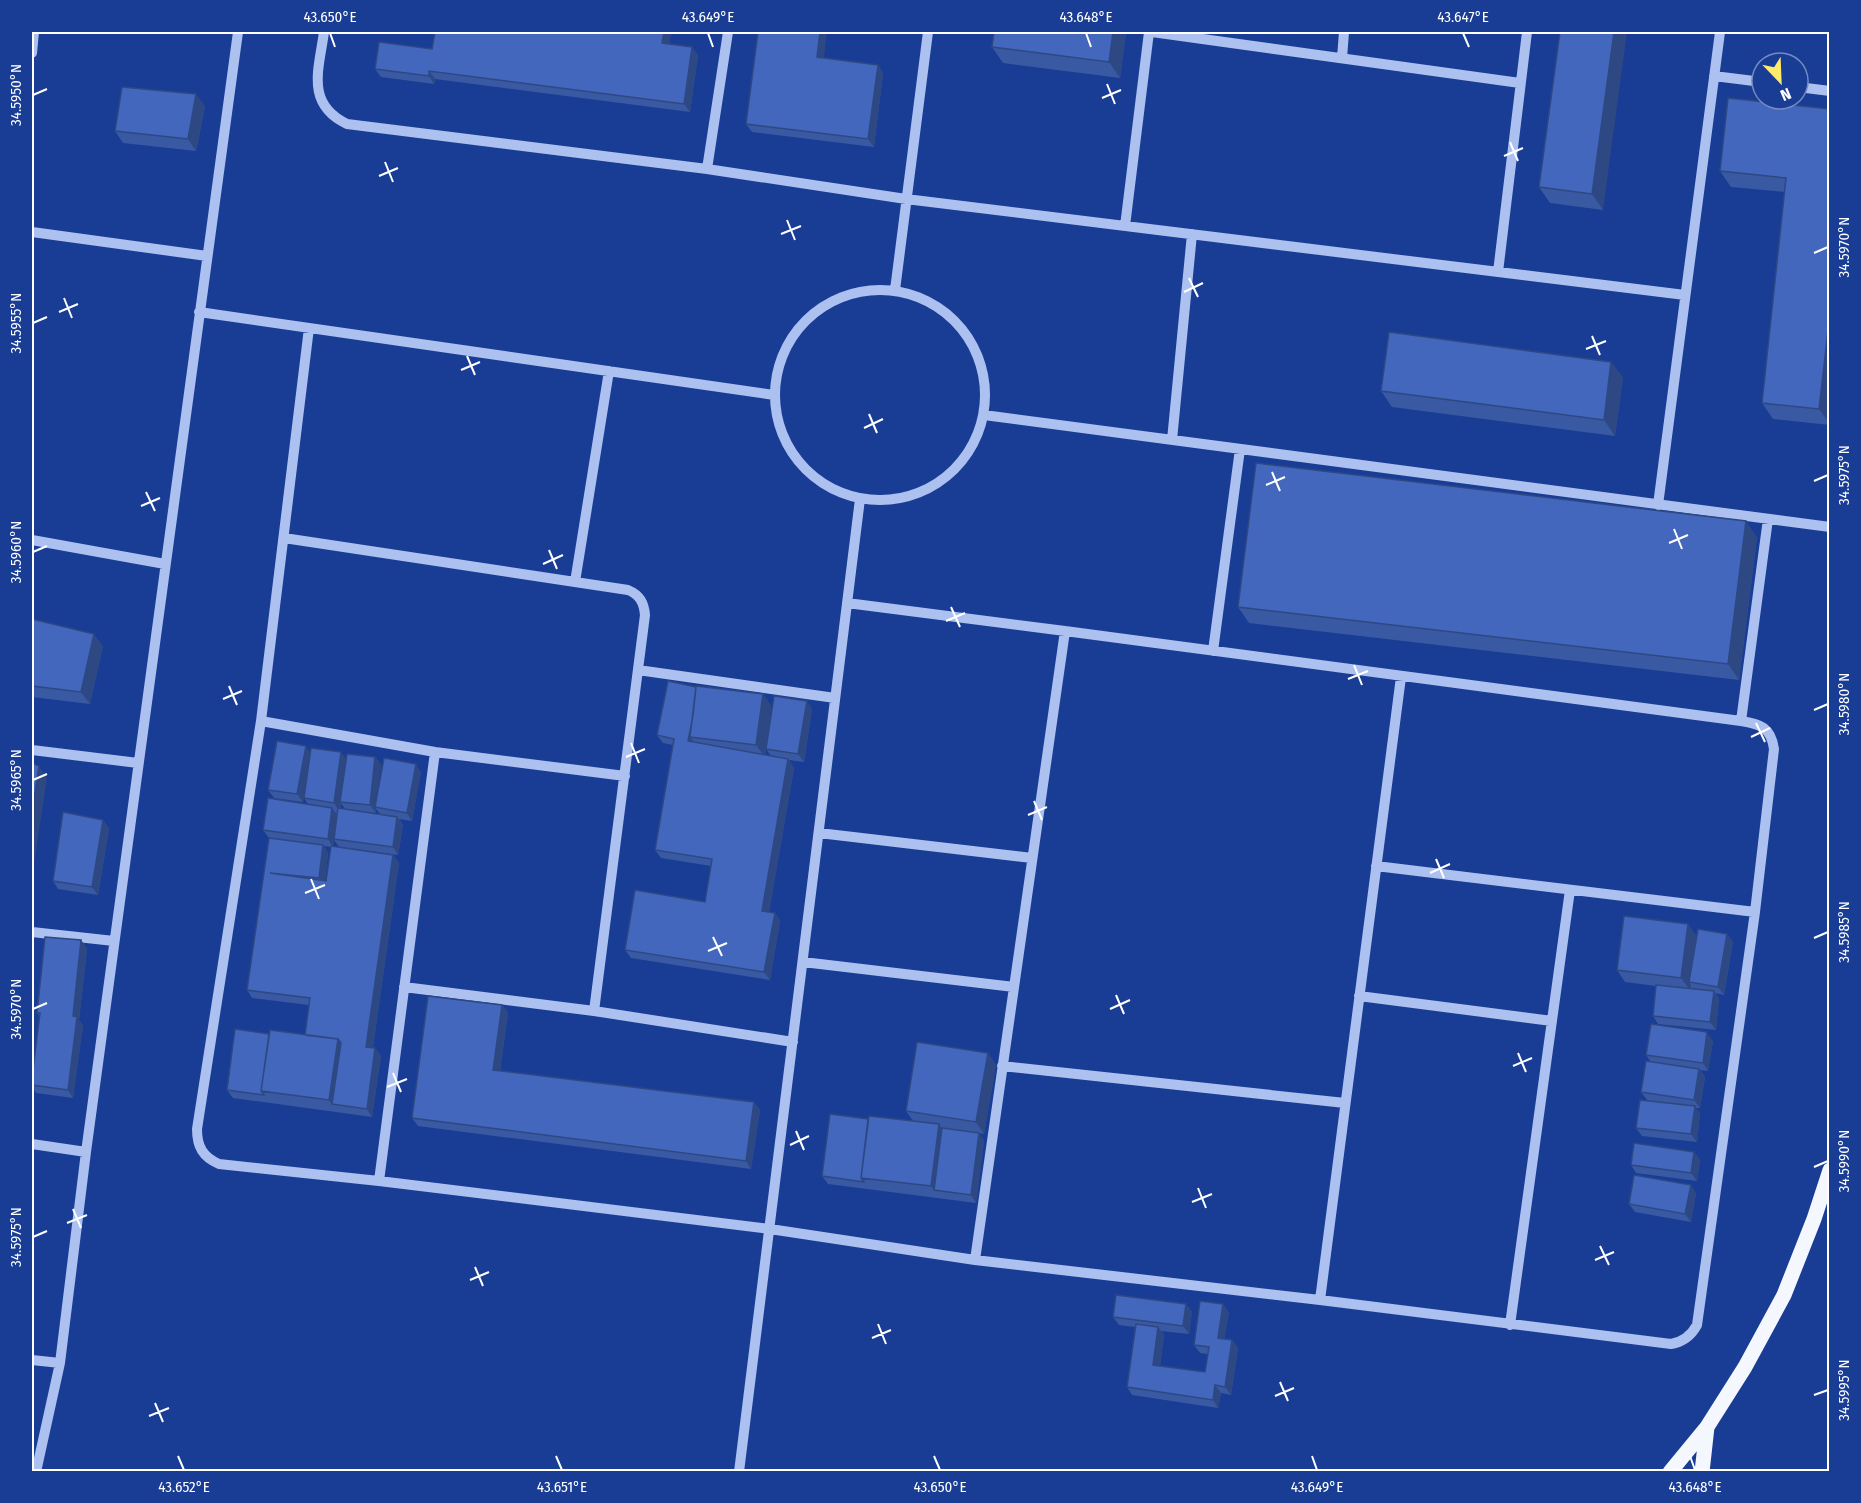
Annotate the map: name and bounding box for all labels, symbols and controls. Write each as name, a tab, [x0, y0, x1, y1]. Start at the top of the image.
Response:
text: 43.650°E	[304, 8, 356, 26]
text: 43.649°E	[682, 8, 734, 26]
text: 43.648°E	[1059, 8, 1113, 26]
text: 43.647°E	[1437, 8, 1489, 26]
north arrow	[1750, 51, 1810, 111]
text: 34.5950°N	[7, 64, 25, 126]
text: N	[1778, 84, 1794, 105]
text: 34.5970°N	[1835, 217, 1853, 277]
text: 34.5955°N	[7, 293, 25, 353]
text: 34.5975°N	[1835, 445, 1853, 505]
text: 34.5960°N	[7, 521, 25, 583]
text: 34.5980°N	[1835, 673, 1853, 735]
text: 34.5965°N	[7, 749, 25, 811]
text: 34.5985°N	[1835, 901, 1853, 963]
text: 34.5970°N	[7, 979, 25, 1039]
text: 34.5990°N	[1835, 1130, 1853, 1192]
text: 34.5975°N	[7, 1207, 25, 1267]
text: 34.5995°N	[1835, 1359, 1853, 1421]
text: 43.652°E	[158, 1478, 210, 1496]
text: 43.651°E	[537, 1478, 587, 1496]
text: 43.650°E	[914, 1478, 966, 1496]
text: 43.649°E	[1291, 1478, 1343, 1496]
text: 43.648°E	[1668, 1478, 1722, 1496]

